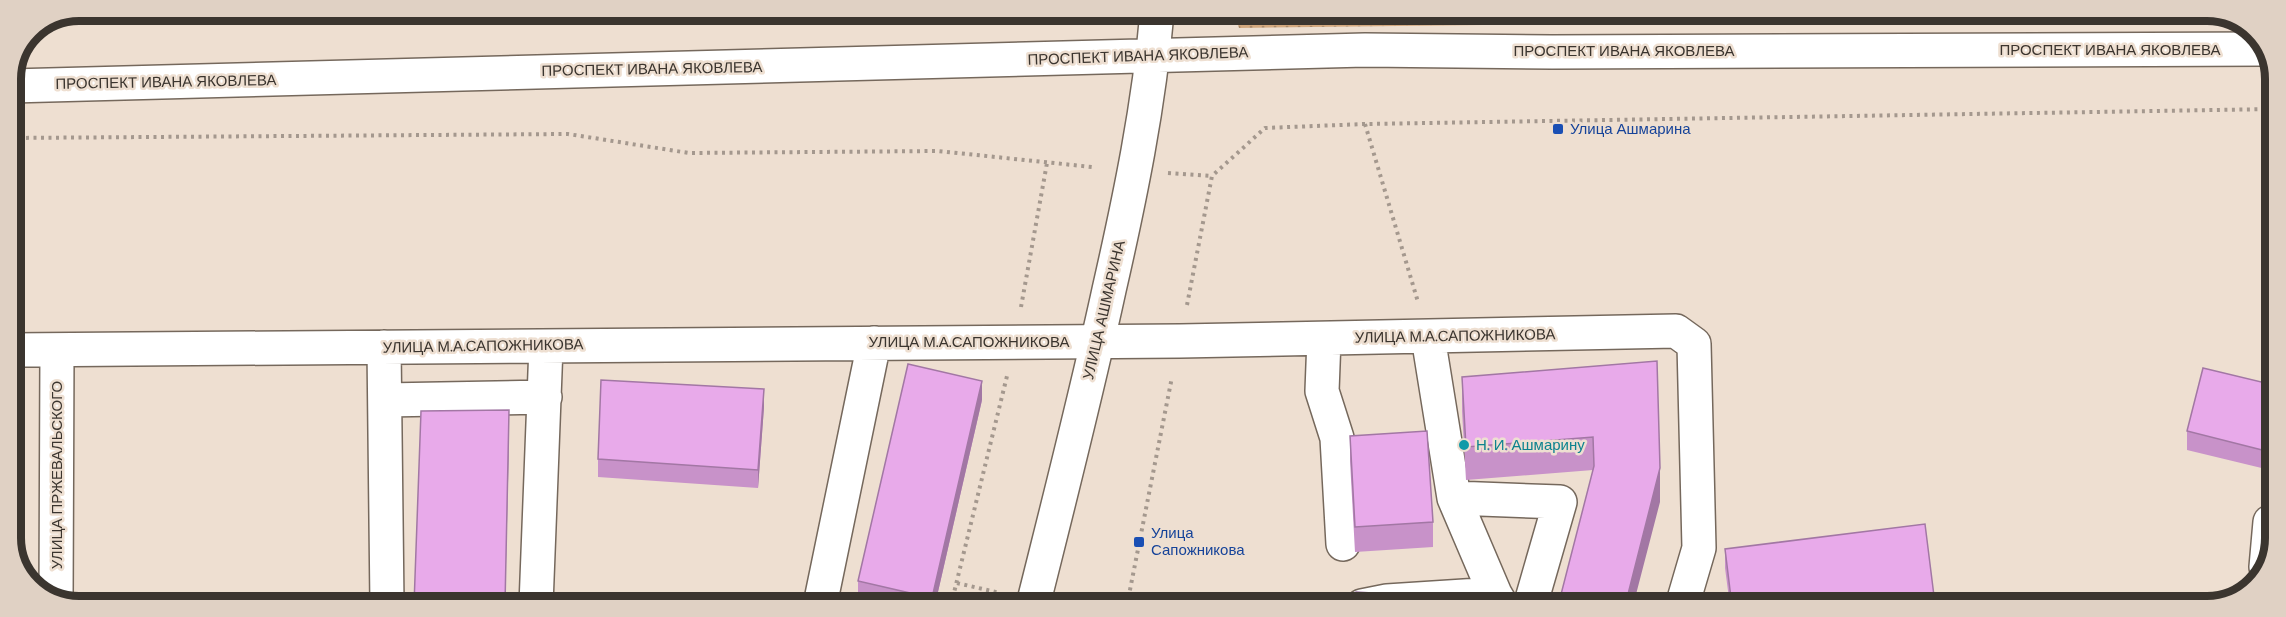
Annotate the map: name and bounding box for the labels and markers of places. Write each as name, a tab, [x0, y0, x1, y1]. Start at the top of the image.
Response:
place label: Улица Ашмарина	[1570, 119, 1691, 139]
marker: Улица Ашмарина	[1551, 122, 1565, 136]
place label: Н. И. Ашмарину	[1476, 435, 1585, 455]
marker: Н. И. Ашмарину	[1457, 438, 1471, 452]
place label: Улица Сапожникова	[1151, 523, 1245, 560]
marker: Улица Сапожникова	[1132, 535, 1146, 549]

